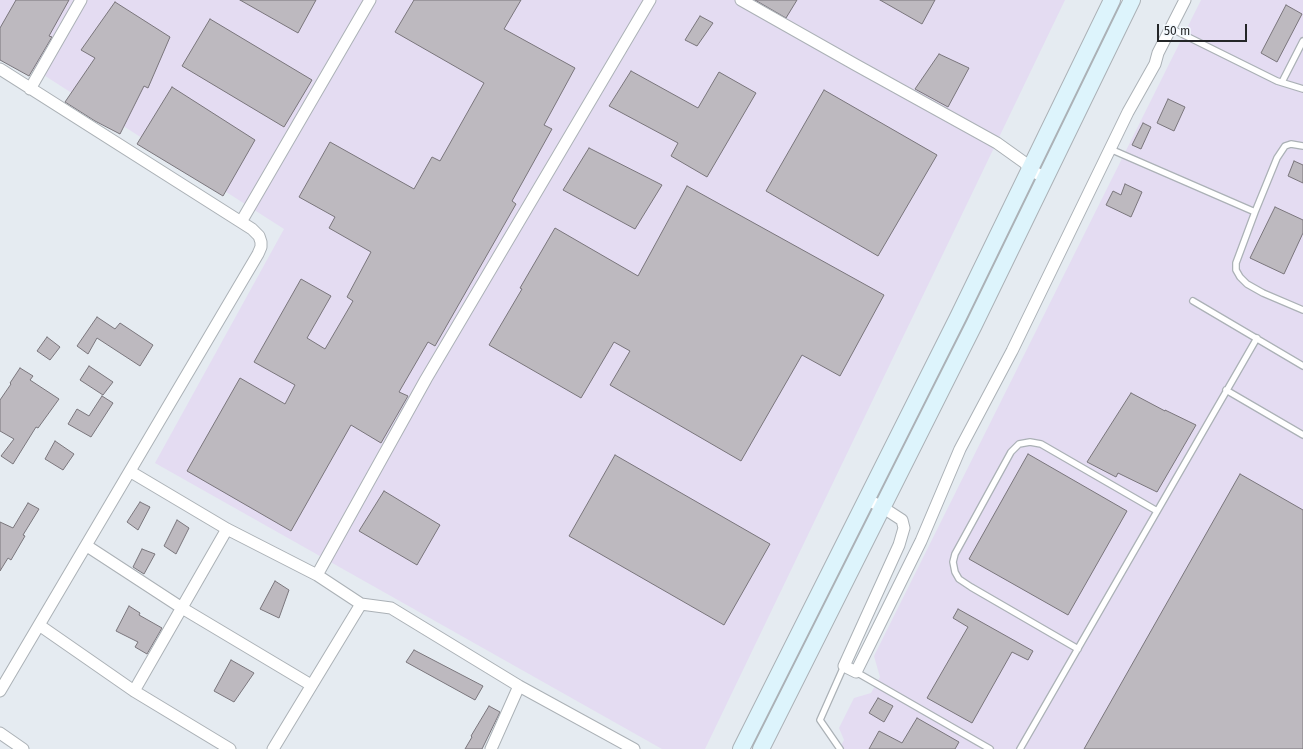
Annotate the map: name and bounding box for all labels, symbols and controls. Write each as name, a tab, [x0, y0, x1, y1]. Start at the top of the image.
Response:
scale bar	[1159, 16, 1249, 42]
text: 50 m	[1164, 24, 1190, 38]

